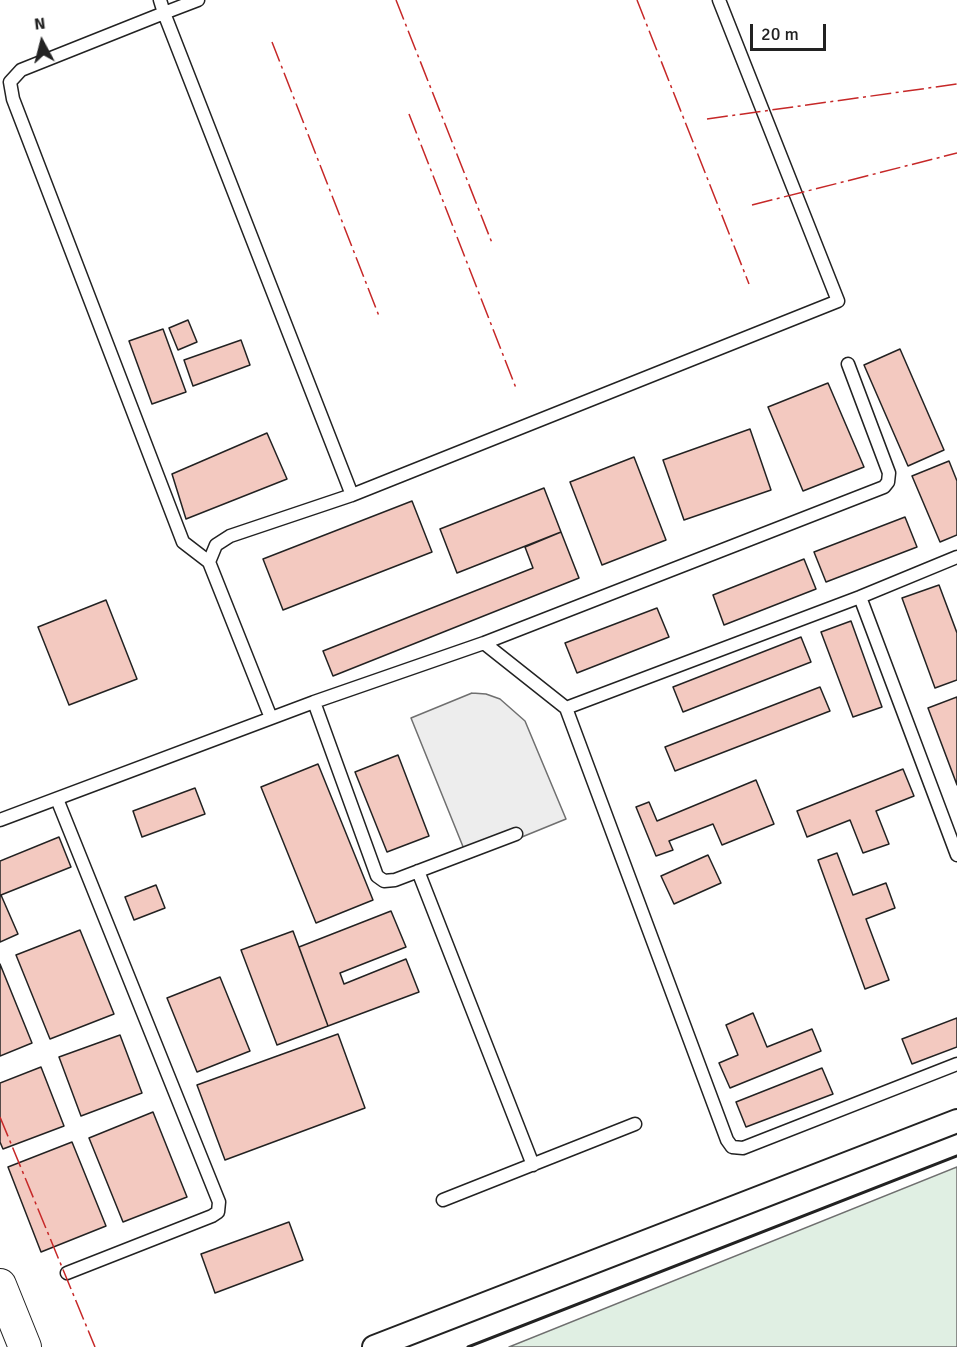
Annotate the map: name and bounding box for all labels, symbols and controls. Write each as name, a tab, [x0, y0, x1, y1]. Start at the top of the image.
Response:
north arrow	[12, 12, 72, 72]
scale bar	[753, 12, 830, 50]
text: N	[33, 14, 47, 35]
text: 20 m	[761, 23, 799, 45]

